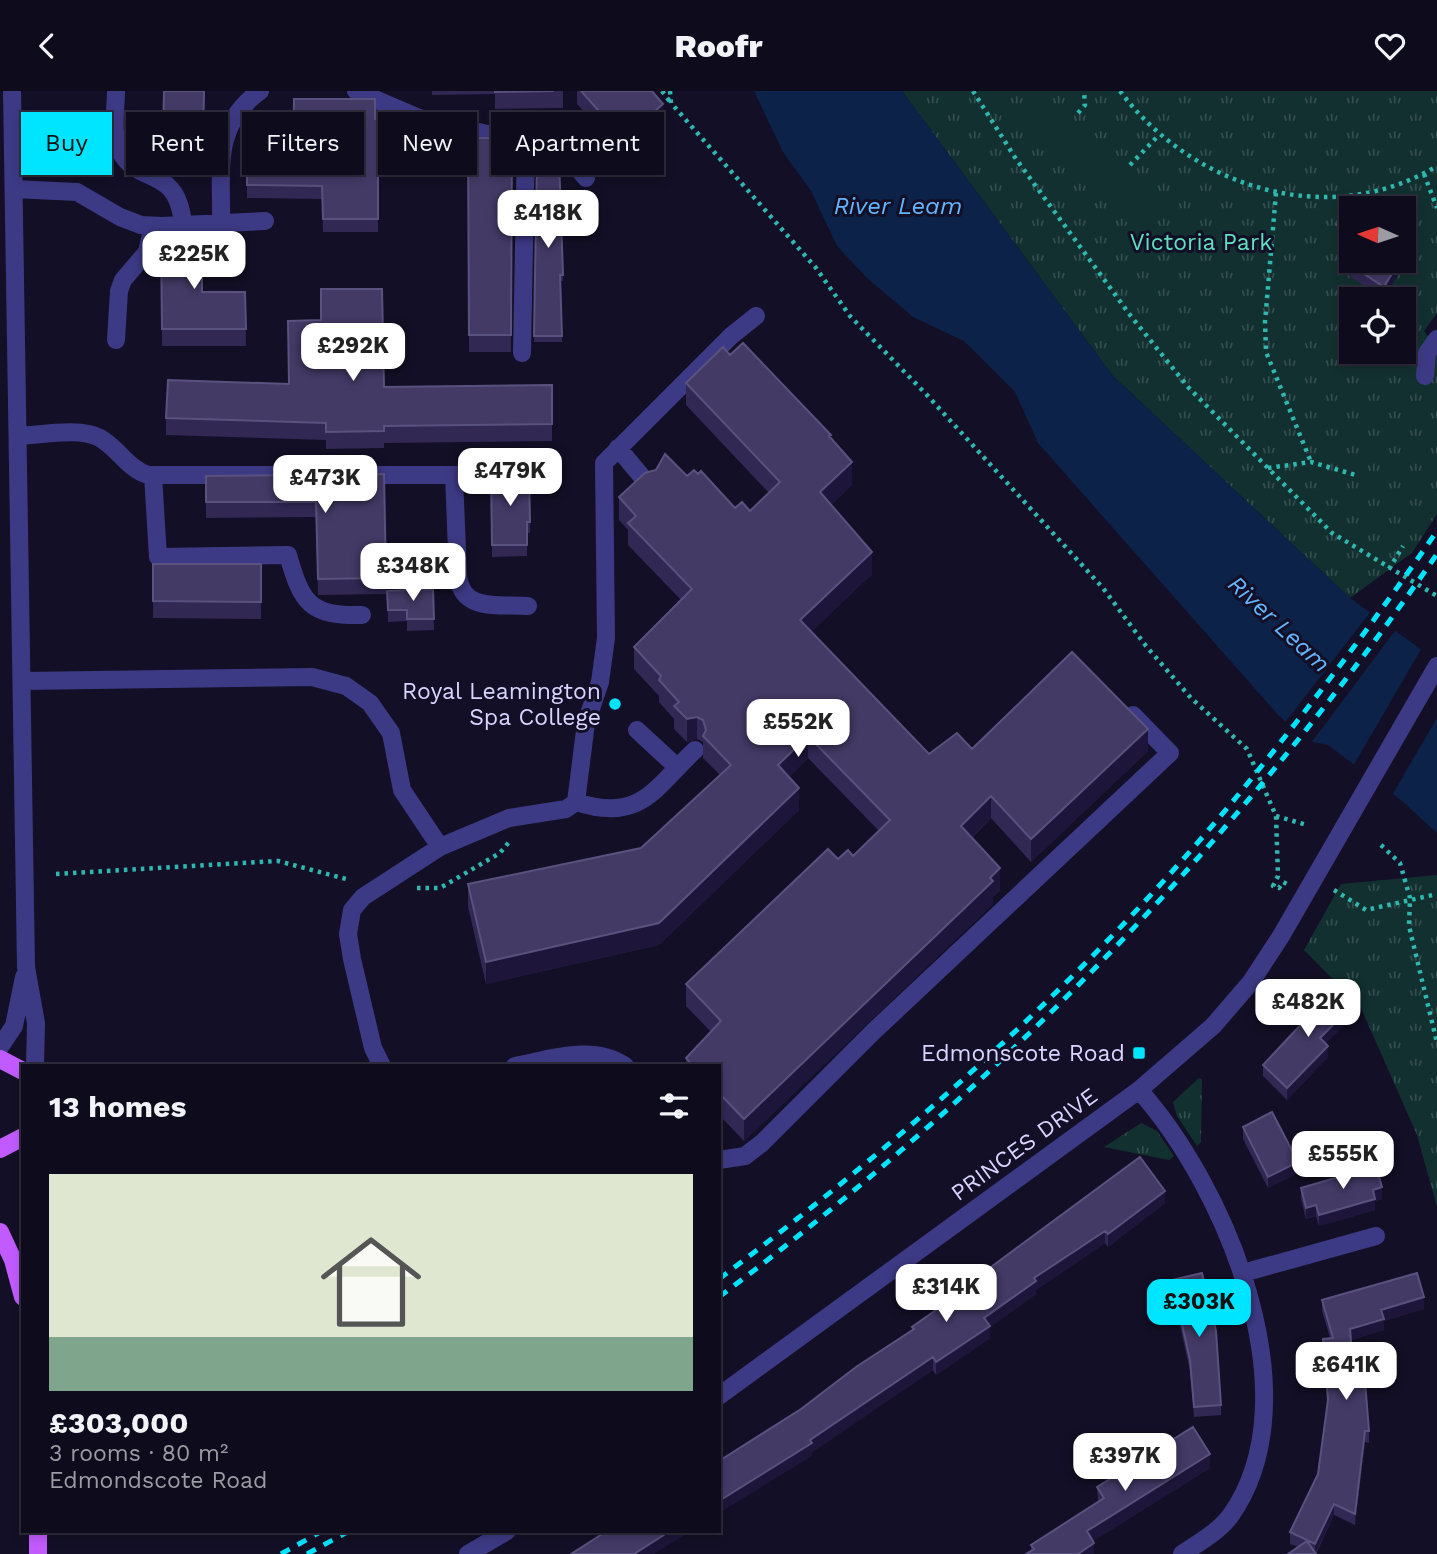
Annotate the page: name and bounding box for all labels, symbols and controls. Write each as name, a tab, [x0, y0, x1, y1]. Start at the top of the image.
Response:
icon: back	[28, 27, 66, 65]
text: Roofr	[675, 27, 762, 65]
icon: heart	[1371, 27, 1409, 65]
chip: Buy	[21, 112, 112, 175]
chip: Rent	[126, 112, 228, 175]
chip: Filters	[242, 112, 364, 175]
chip: New	[378, 112, 477, 175]
chip: Apartment	[491, 112, 664, 175]
pin: £418K	[499, 191, 597, 250]
water label: River Leam	[834, 192, 962, 220]
north arrow	[1339, 196, 1416, 273]
map controls	[1339, 196, 1416, 364]
text: £418K	[514, 199, 582, 226]
park label: Victoria Park	[1130, 229, 1272, 256]
pin: £225K	[145, 231, 243, 291]
text: £225K	[158, 240, 230, 267]
button: locate	[1339, 287, 1416, 364]
pin: £292K	[304, 323, 402, 383]
text: £292K	[317, 332, 389, 359]
pin: £479K	[461, 449, 559, 508]
pin: £473K	[276, 455, 374, 515]
text: £479K	[474, 457, 546, 484]
text: £473K	[289, 464, 361, 491]
pin: £348K	[364, 543, 462, 603]
text: £348K	[376, 552, 450, 579]
water label: River Leam	[1222, 570, 1336, 678]
place label: Royal Leamington Spa College	[402, 678, 601, 731]
marker: Royal Leamington Spa College	[607, 696, 623, 712]
pin: £552K	[749, 699, 847, 759]
text: £552K	[763, 708, 833, 735]
pin: £482K	[1259, 979, 1357, 1039]
text: £482K	[1271, 988, 1345, 1015]
place label: Edmonscote Road	[921, 1040, 1125, 1067]
marker: Edmonscote Road	[1131, 1045, 1147, 1061]
street label: PRINCES DRIVE	[946, 1082, 1103, 1207]
icon: filters	[655, 1087, 693, 1125]
text: 13 homes	[49, 1089, 186, 1124]
pin: £555K	[1294, 1131, 1392, 1191]
text: £555K	[1308, 1140, 1378, 1167]
icon: home	[308, 1219, 434, 1345]
pin: £314K	[897, 1265, 995, 1324]
text: £314K	[912, 1273, 980, 1300]
pin: £303K	[1150, 1279, 1248, 1339]
text: £303K	[1163, 1288, 1235, 1315]
pin: £641K	[1297, 1343, 1395, 1402]
text: £641K	[1312, 1351, 1380, 1378]
text: £303,000	[49, 1405, 189, 1440]
pin: £397K	[1076, 1433, 1174, 1493]
text: 3 rooms · 80 m²	[49, 1440, 228, 1467]
text: £397K	[1089, 1442, 1161, 1469]
text: Edmondscote Road	[49, 1467, 268, 1494]

